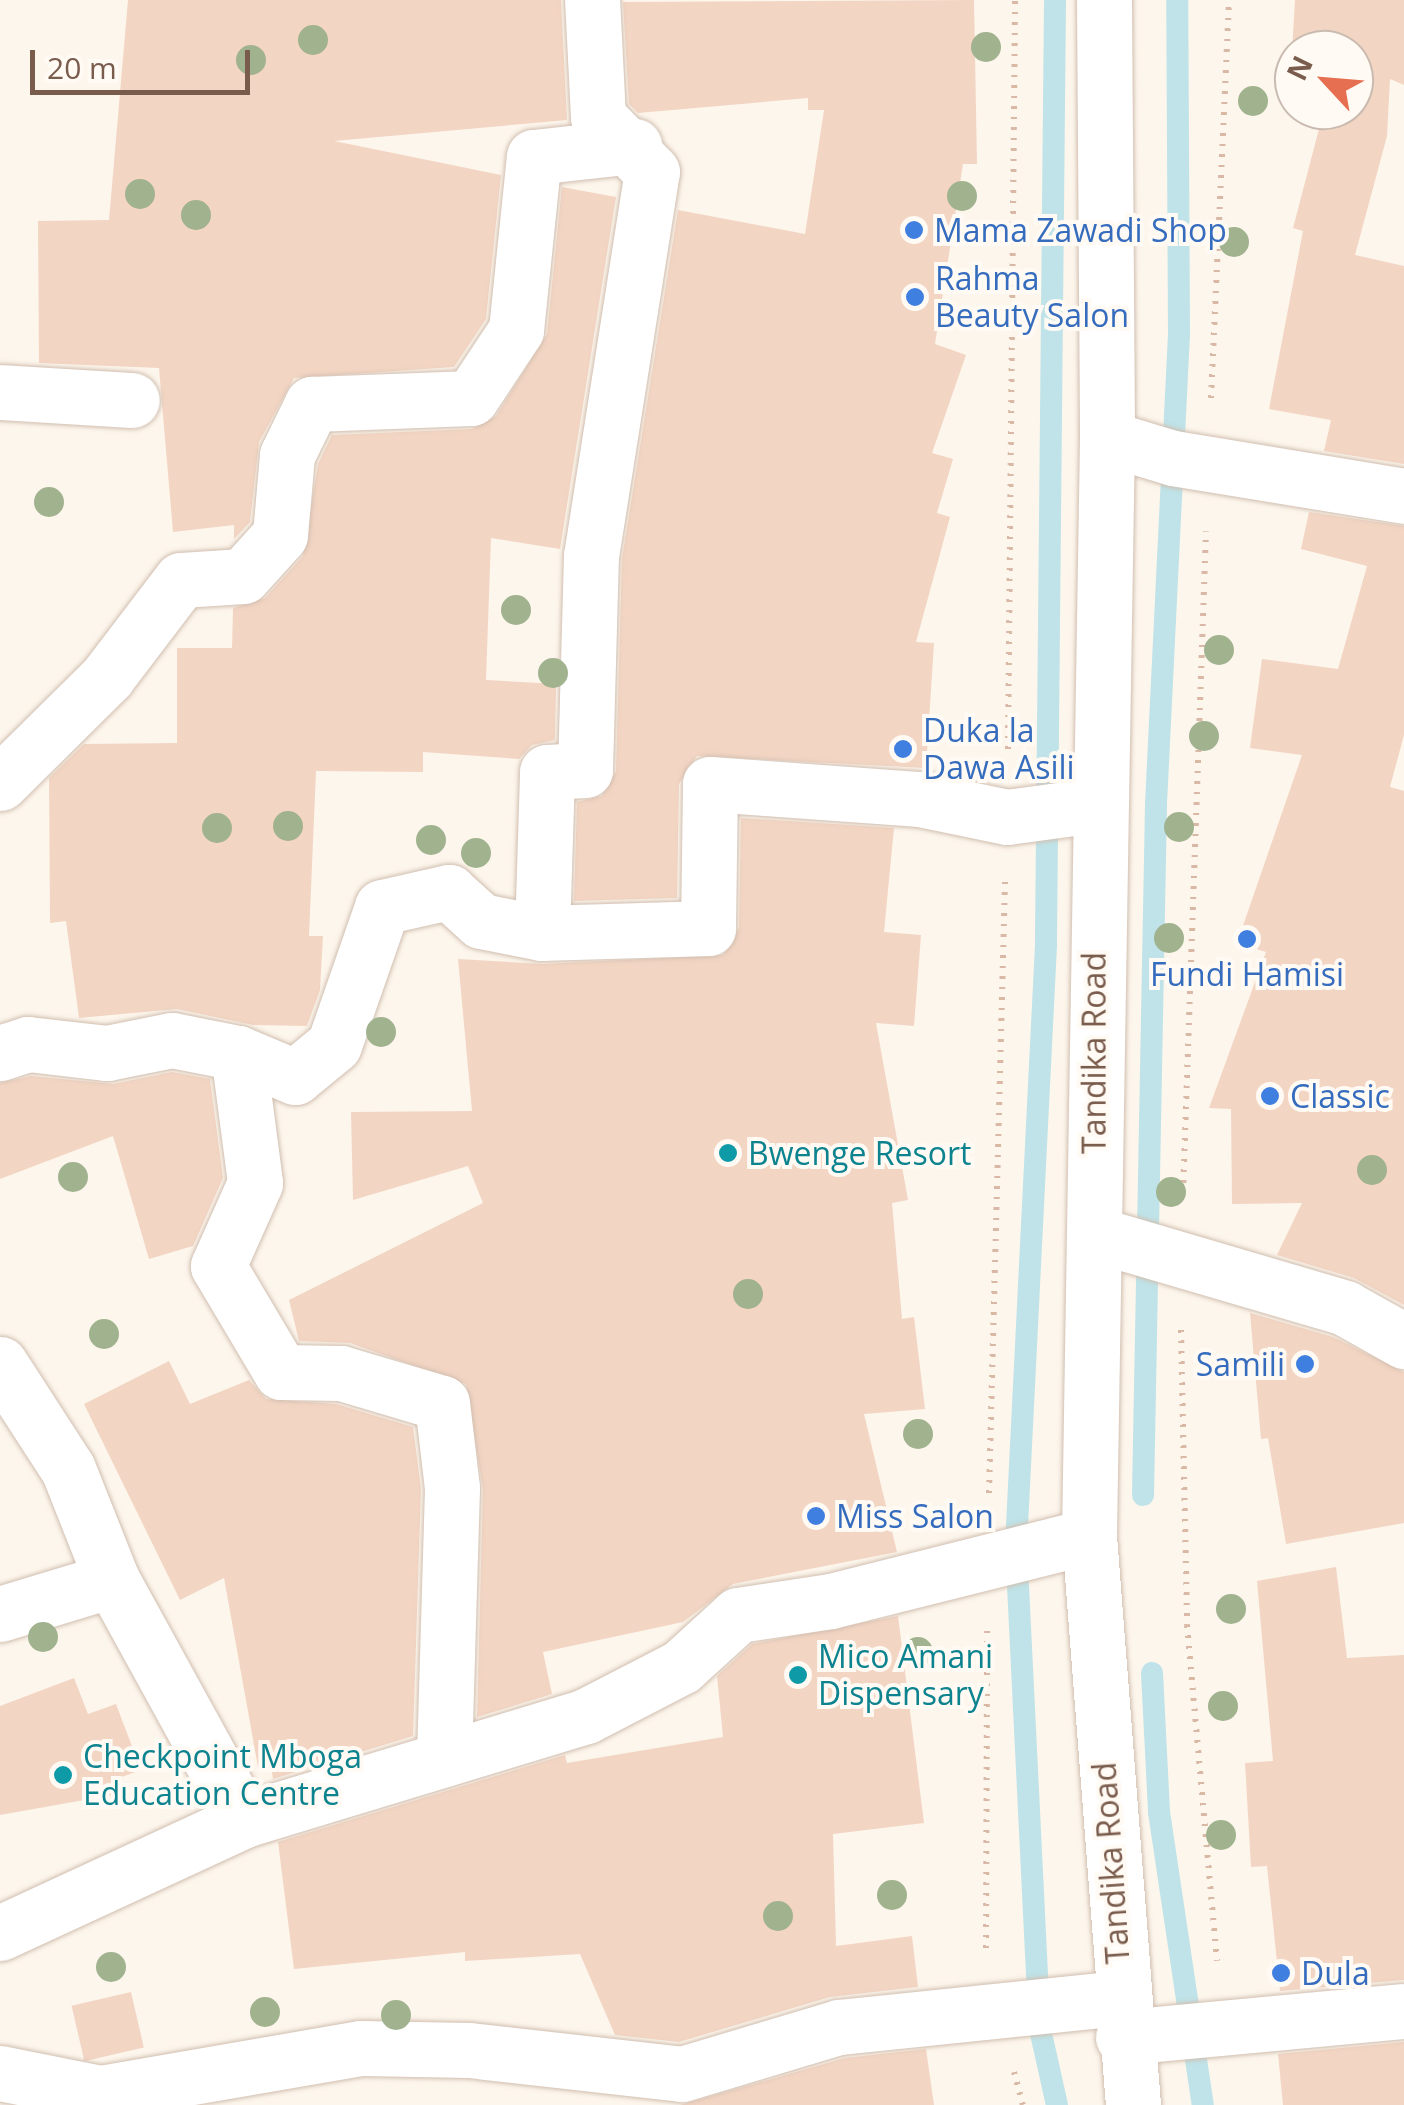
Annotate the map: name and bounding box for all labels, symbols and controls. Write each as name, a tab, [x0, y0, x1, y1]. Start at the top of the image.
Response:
scale bar	[35, 30, 255, 92]
north arrow	[1274, 30, 1374, 130]
text: 20 m	[47, 47, 117, 88]
text: N	[1277, 49, 1321, 86]
place label: Mama Zawadi Shop	[934, 211, 1227, 249]
marker: Mama Zawadi Shop	[903, 219, 925, 241]
place label: Rahma Beauty Salon	[935, 260, 1129, 335]
marker: Rahma Beauty Salon	[904, 286, 926, 308]
place label: Duka la Dawa Asili	[923, 712, 1075, 787]
marker: Duka la Dawa Asili	[892, 738, 914, 760]
marker: Fundi Hamisi	[1236, 928, 1258, 950]
street label: Tandika Road	[1075, 952, 1113, 1154]
place label: Fundi Hamisi	[1150, 955, 1344, 993]
place label: Classic	[1290, 1077, 1390, 1115]
marker: Classic	[1259, 1085, 1281, 1107]
place label: Bwenge Resort	[748, 1134, 971, 1172]
marker: Bwenge Resort	[717, 1142, 739, 1164]
place label: Samili	[1196, 1345, 1285, 1383]
marker: Samili	[1294, 1353, 1316, 1375]
place label: Miss Salon	[836, 1497, 994, 1535]
marker: Miss Salon	[805, 1505, 827, 1527]
place label: Mico Amani Dispensary	[818, 1638, 993, 1713]
marker: Mico Amani Dispensary	[787, 1664, 809, 1686]
place label: Checkpoint Mboga Education Centre	[83, 1738, 362, 1813]
street label: Tandika Road	[1085, 1761, 1137, 1965]
marker: Checkpoint Mboga Education Centre	[52, 1764, 74, 1786]
place label: Dula	[1301, 1954, 1370, 1992]
marker: Dula	[1270, 1962, 1292, 1984]

